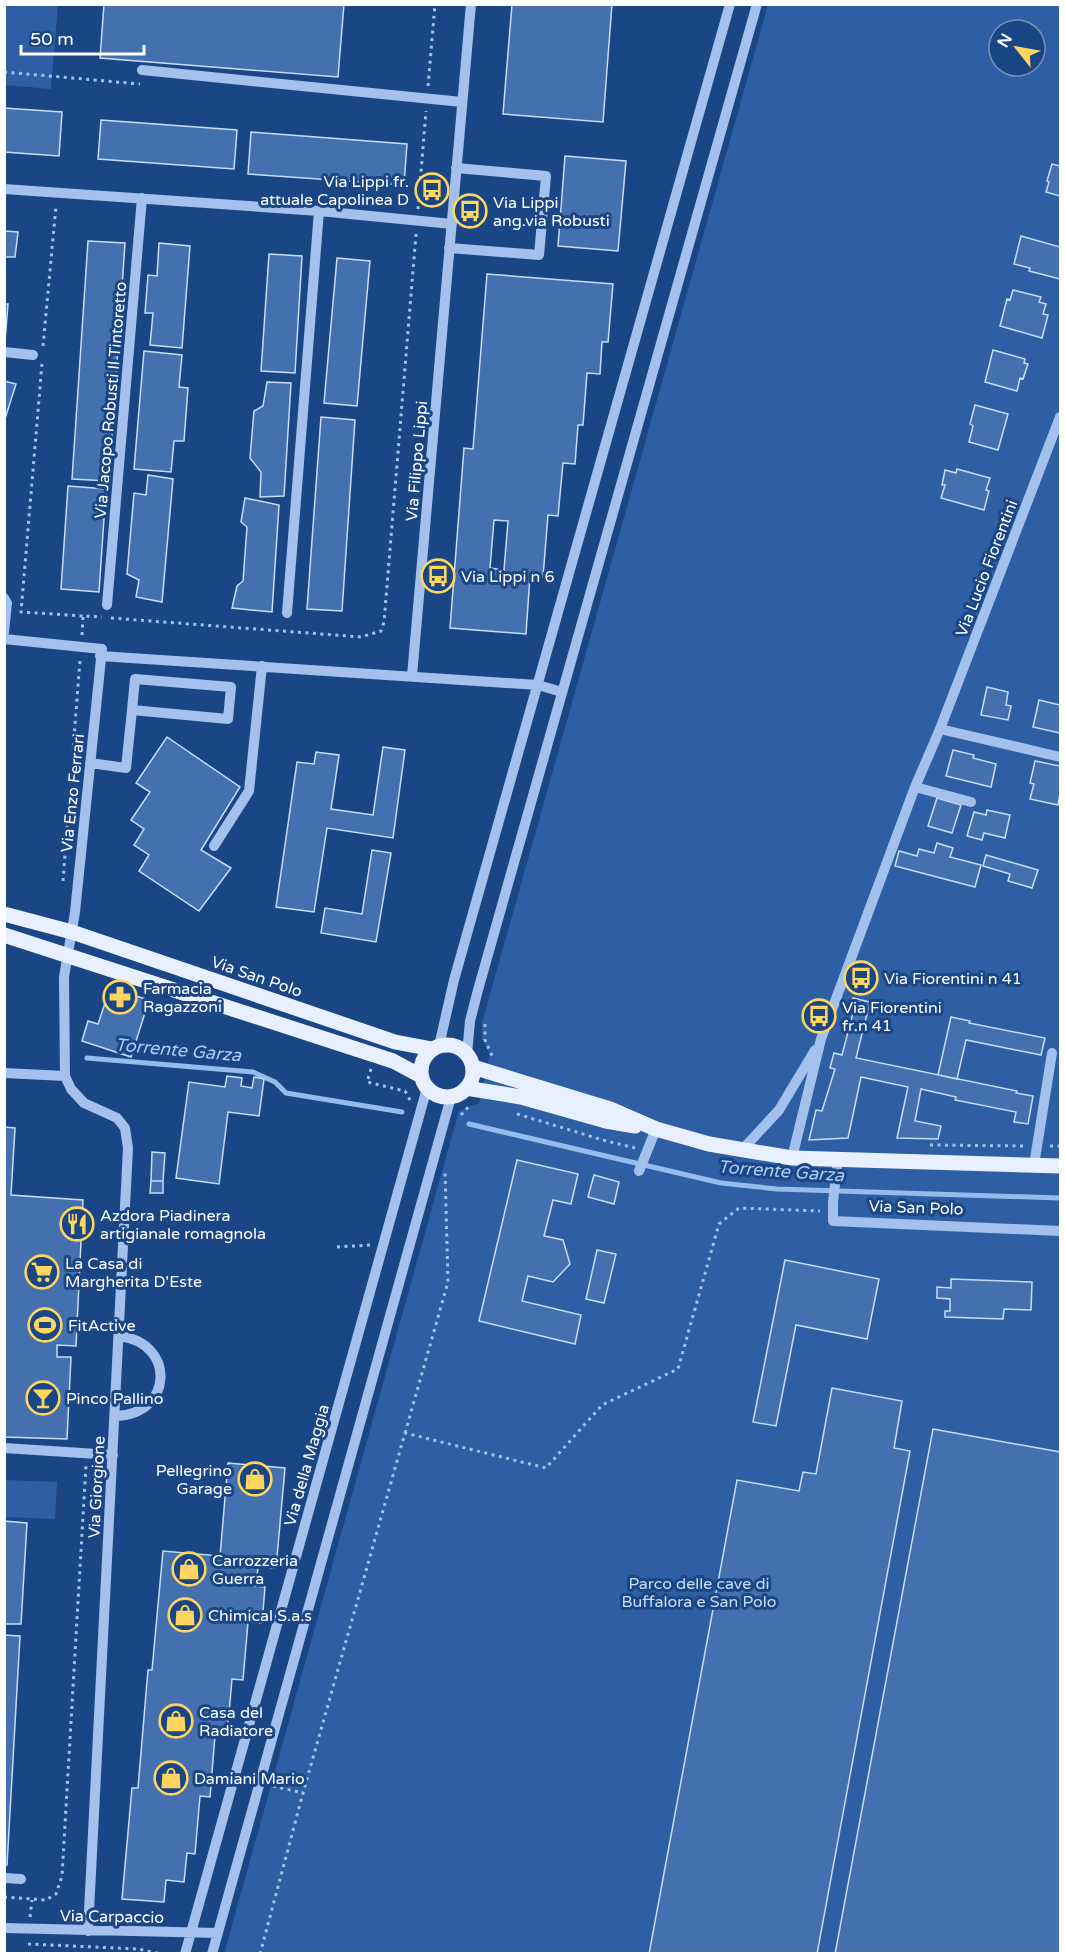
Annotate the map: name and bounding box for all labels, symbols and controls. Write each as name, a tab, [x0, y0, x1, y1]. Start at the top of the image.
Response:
scale bar	[21, 18, 144, 56]
north arrow	[987, 18, 1047, 78]
text: 50 m	[30, 28, 74, 50]
text: N	[993, 30, 1017, 51]
place label: Via Lippi fr. attuale Capolinea D	[260, 172, 409, 210]
bus stop icon: Via Lippi fr. attuale Capolinea D	[414, 172, 450, 208]
bus stop icon: Via Lippi ang.via Robusti	[452, 193, 488, 229]
place label: Via Lippi ang.via Robusti	[493, 193, 610, 231]
street label: Via Jacopo Robusti Il Tintoretto	[91, 281, 131, 519]
street label: Via Filippo Lippi	[402, 400, 432, 522]
street label: Via Lucio Fiorentini	[952, 497, 1022, 640]
bus stop icon: Via Lippi n 6	[420, 558, 456, 594]
place label: Via Lippi n 6	[461, 567, 555, 587]
street label: Via Enzo Ferrari	[57, 733, 89, 853]
street label: Via San Polo	[209, 952, 305, 1002]
bus stop icon: Via Fiorentini n 41	[843, 960, 879, 996]
place label: Via Fiorentini n 41	[884, 969, 1022, 989]
pharmacy icon: Farmacia Ragazzoni	[102, 979, 138, 1015]
place label: Farmacia Ragazzoni	[143, 979, 222, 1017]
bus stop icon: Via Fiorentini fr.n 41	[801, 998, 837, 1034]
place label: Via Fiorentini fr.n 41	[842, 998, 942, 1036]
water label: Torrente Garza	[114, 1034, 243, 1067]
water label: Torrente Garza	[717, 1156, 846, 1186]
street label: Via San Polo	[868, 1196, 964, 1220]
restaurant icon: Azdora Piadinera artigianale romagnola	[59, 1206, 95, 1242]
place label: Azdora Piadinera artigianale romagnola	[100, 1206, 266, 1244]
supermarket icon: La Casa di Margherita D'Este	[24, 1254, 60, 1290]
place label: La Casa di Margherita D'Este	[65, 1254, 202, 1292]
sports icon: FitActive	[27, 1307, 63, 1343]
place label: FitActive	[68, 1316, 135, 1336]
bar icon: Pinco Pallino	[25, 1380, 61, 1416]
place label: Pinco Pallino	[66, 1389, 163, 1409]
street label: Via della Maggia	[280, 1402, 334, 1529]
street label: Via Giorgione	[84, 1435, 110, 1539]
place label: Pellegrino Garage	[156, 1461, 232, 1499]
shop icon: Pellegrino Garage	[237, 1461, 273, 1497]
shop icon: Carrozzeria Guerra	[171, 1551, 207, 1587]
place label: Carrozzeria Guerra	[212, 1551, 298, 1589]
park label: Parco delle cave di Buffalora e San Polo	[622, 1574, 776, 1612]
shop icon: Chimical S.a.s	[167, 1597, 203, 1633]
place label: Chimical S.a.s	[208, 1606, 312, 1626]
shop icon: Casa del Radiatore	[158, 1703, 194, 1739]
place label: Casa del Radiatore	[199, 1703, 273, 1741]
shop icon: Damiani Mario	[153, 1760, 189, 1796]
place label: Damiani Mario	[194, 1769, 305, 1789]
street label: Via Carpaccio	[60, 1906, 164, 1928]

